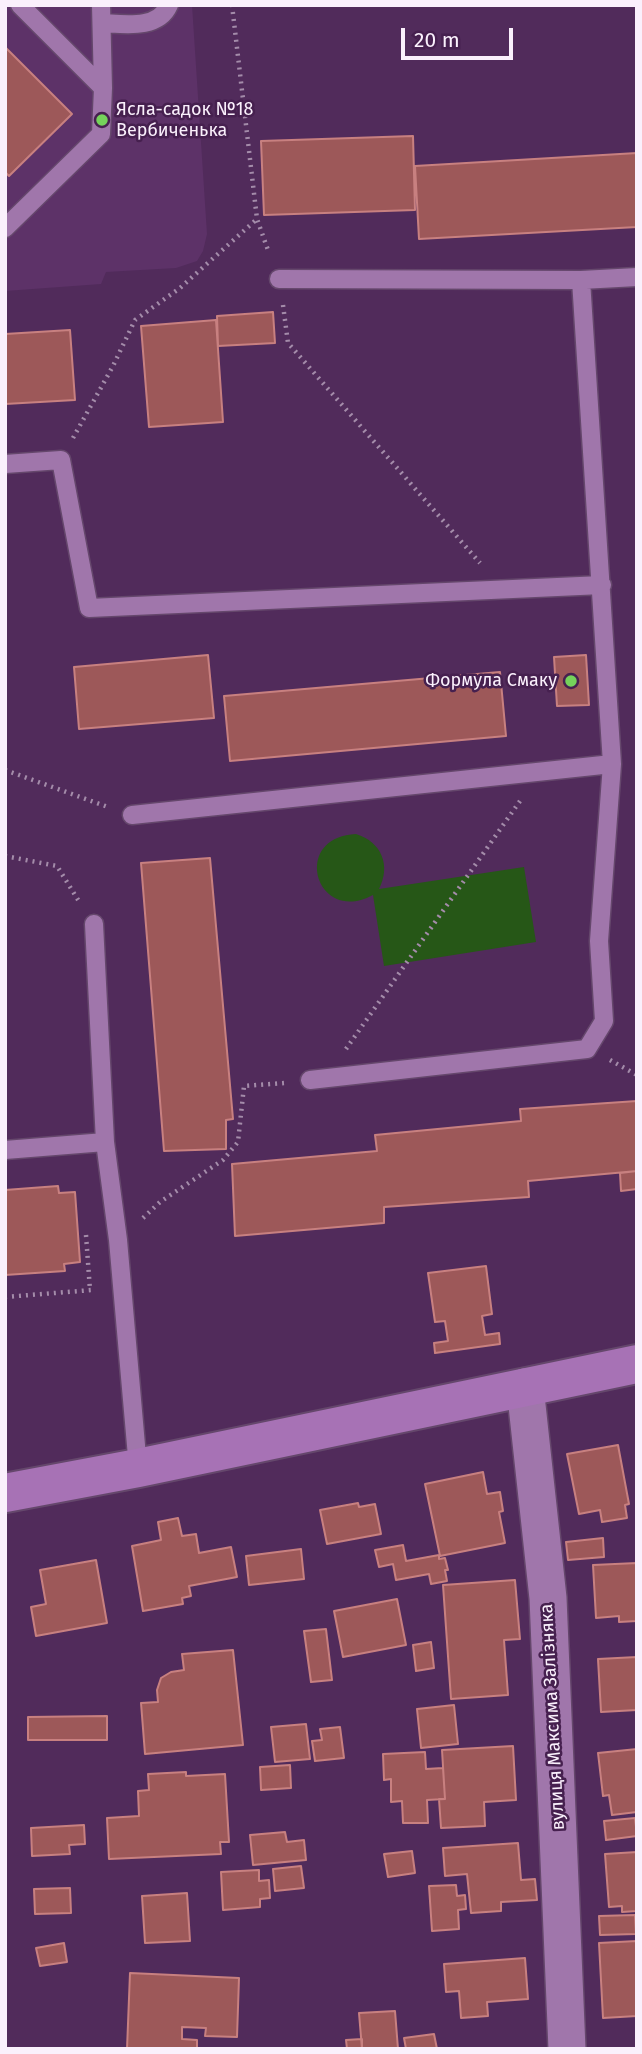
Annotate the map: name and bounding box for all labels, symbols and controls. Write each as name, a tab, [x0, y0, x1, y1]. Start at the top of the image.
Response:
scale bar	[404, 14, 516, 58]
text: 20 m	[414, 27, 460, 53]
place label: Ясла-садок №18 Вербиченька	[116, 99, 254, 142]
marker: Ясла-садок №18 Вербиченька	[94, 112, 110, 128]
place label: Формула Смаку	[425, 670, 557, 692]
marker: Формула Смаку	[563, 673, 579, 689]
street label: вулиця Максима Залізняка	[536, 1603, 570, 1831]

